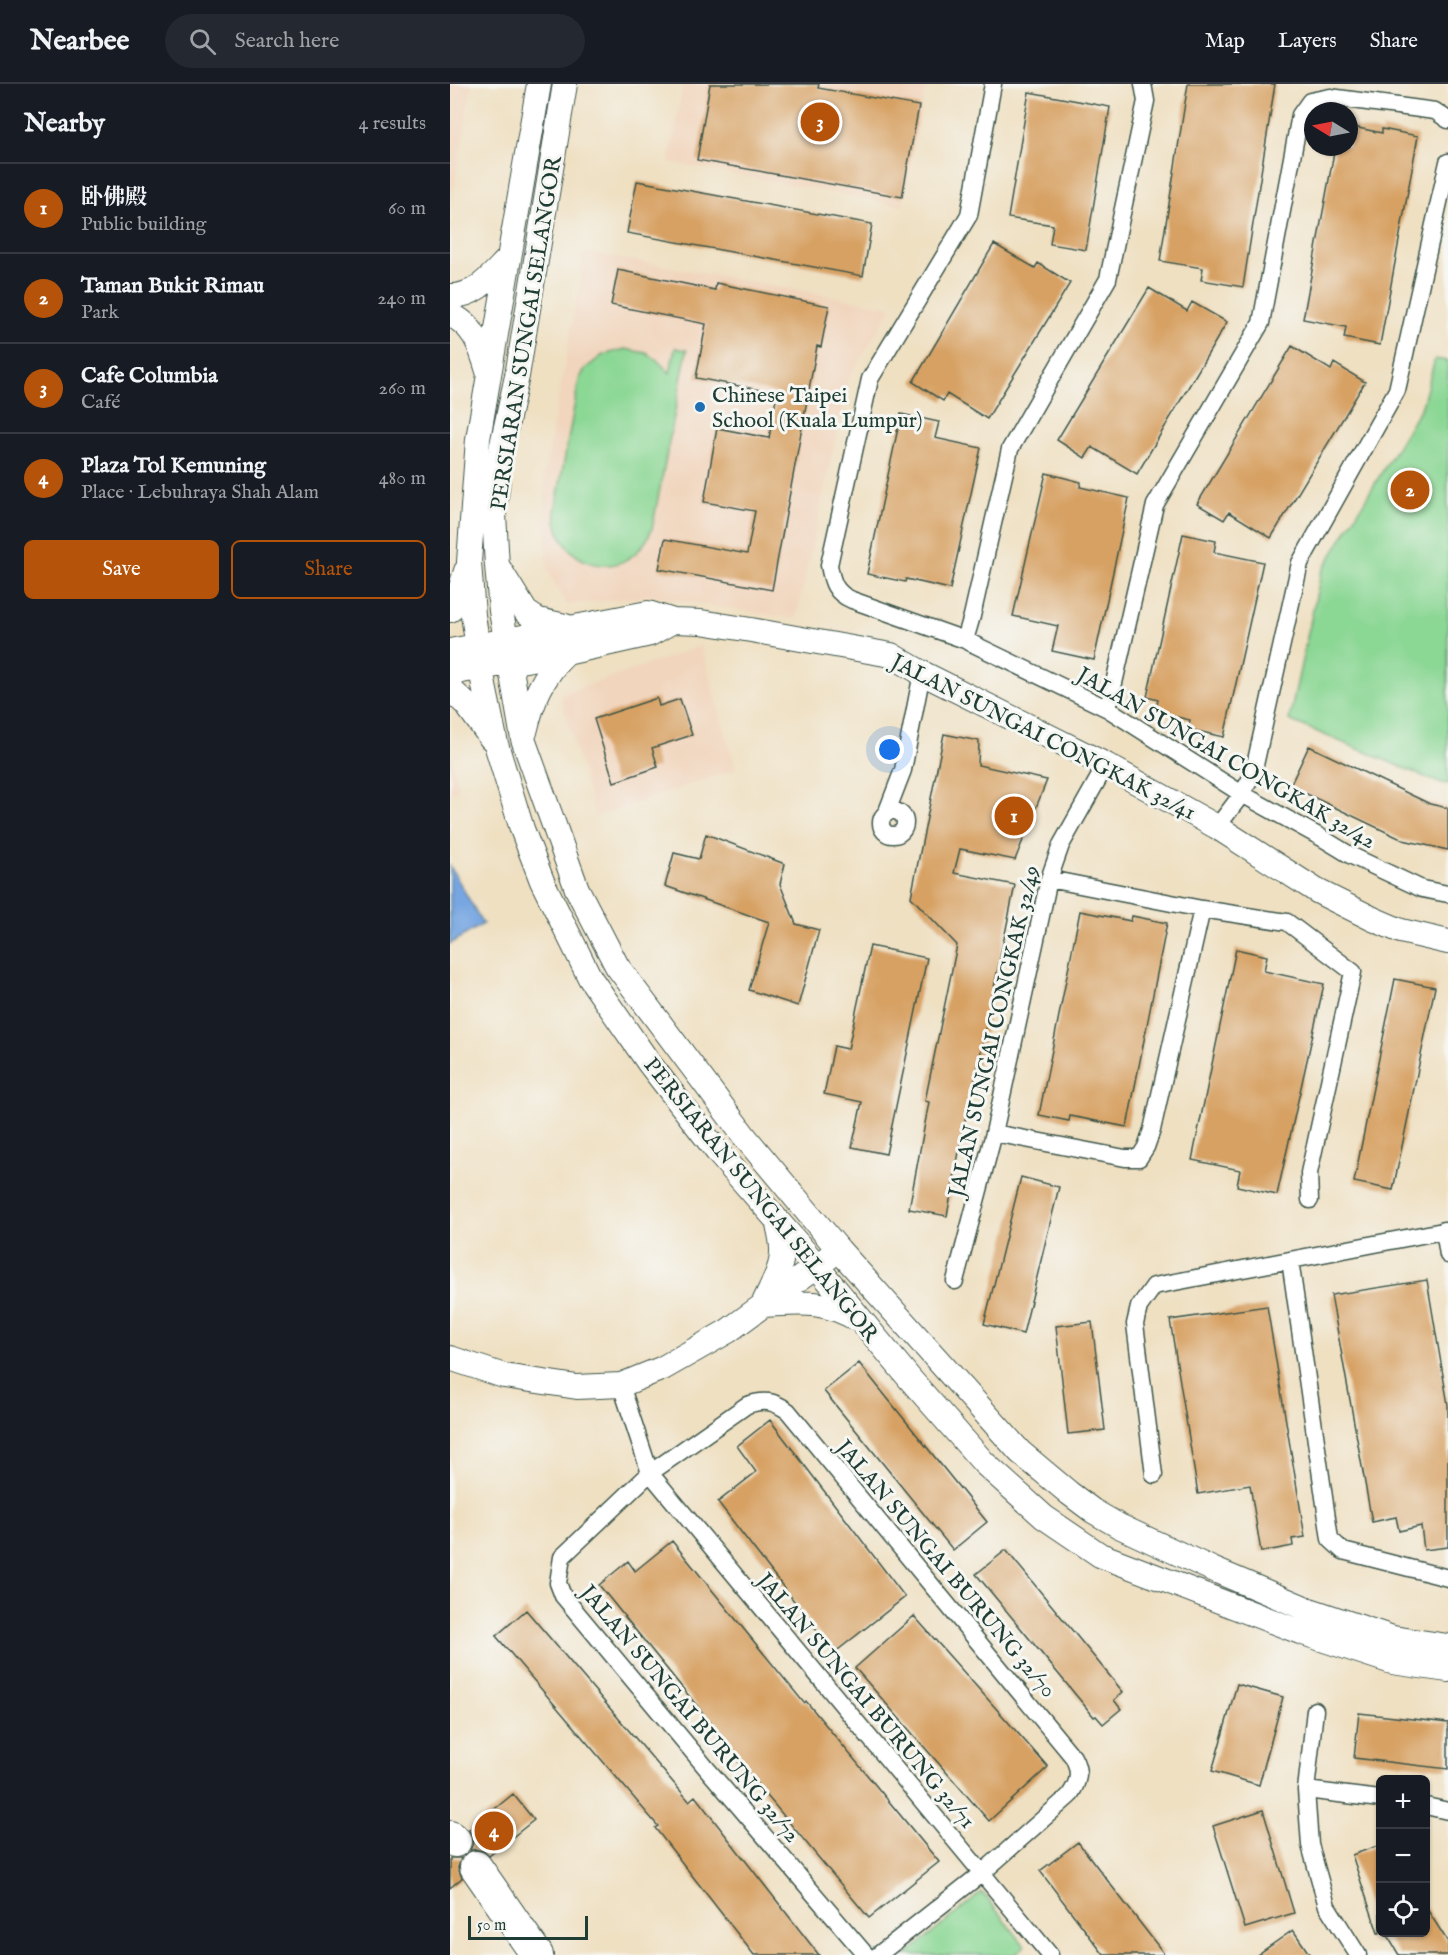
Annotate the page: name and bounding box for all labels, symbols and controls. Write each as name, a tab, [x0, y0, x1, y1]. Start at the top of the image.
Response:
search box	[165, 14, 585, 68]
text: Nearbee	[30, 24, 129, 59]
icon: search	[186, 25, 219, 58]
text: Search here	[234, 27, 339, 55]
text: Map	[1205, 28, 1245, 55]
text: Layers	[1278, 28, 1337, 55]
text: Share	[1370, 28, 1418, 55]
pin: 3	[800, 99, 839, 144]
north arrow	[1304, 102, 1358, 156]
text: Nearby	[24, 107, 105, 140]
text: 4 results	[359, 111, 426, 136]
street label: PERSIARAN SUNGAI SELANGOR	[485, 153, 569, 513]
text: 卧佛殿	[81, 184, 147, 212]
text: 1	[40, 196, 47, 221]
text: 60 m	[388, 196, 426, 221]
text: Public building	[81, 212, 206, 237]
text: Taman Bukit Rimau	[81, 272, 264, 300]
text: 2	[39, 286, 48, 311]
text: 240 m	[377, 286, 426, 311]
text: Park	[81, 300, 119, 325]
text: Cafe Columbia	[81, 362, 218, 390]
text: 3	[40, 376, 47, 401]
text: 260 m	[379, 376, 426, 401]
place label: Chinese Taipei School (Kuala Lumpur)	[712, 382, 922, 435]
text: Café	[81, 390, 120, 415]
marker: Chinese Taipei School (Kuala Lumpur)	[693, 400, 707, 414]
text: Plaza Tol Kemuning	[81, 452, 266, 480]
text: 4	[39, 466, 48, 491]
text: 480 m	[379, 466, 426, 491]
pin: 2	[1390, 468, 1430, 512]
text: Place · Lebuhraya Shah Alam	[81, 480, 319, 505]
button: Save	[24, 540, 219, 599]
button: Share	[231, 540, 426, 599]
street label: JALAN SUNGAI CONGKAK 32/41	[887, 647, 1201, 825]
street label: JALAN SUNGAI CONGKAK 32/42	[1069, 660, 1380, 856]
your location	[875, 735, 904, 764]
pin: 1	[994, 794, 1034, 838]
street label: JALAN SUNGAI CONGKAK 32/49	[942, 863, 1047, 1203]
street label: PERSIARAN SUNGAI SELANGOR	[637, 1052, 885, 1349]
street label: JALAN SUNGAI BURUNG 32/70	[827, 1432, 1062, 1704]
street label: JALAN SUNGAI BURUNG 32/71	[748, 1565, 981, 1835]
street label: JALAN SUNGAI BURUNG 32/72	[571, 1577, 806, 1849]
map controls	[1376, 1775, 1430, 1937]
button: +	[1376, 1775, 1430, 1829]
pin: 4	[474, 1808, 513, 1854]
button: −	[1376, 1829, 1430, 1883]
button: locate	[1376, 1883, 1430, 1937]
scale bar	[468, 1913, 588, 1940]
text: 50 m	[477, 1916, 506, 1936]

